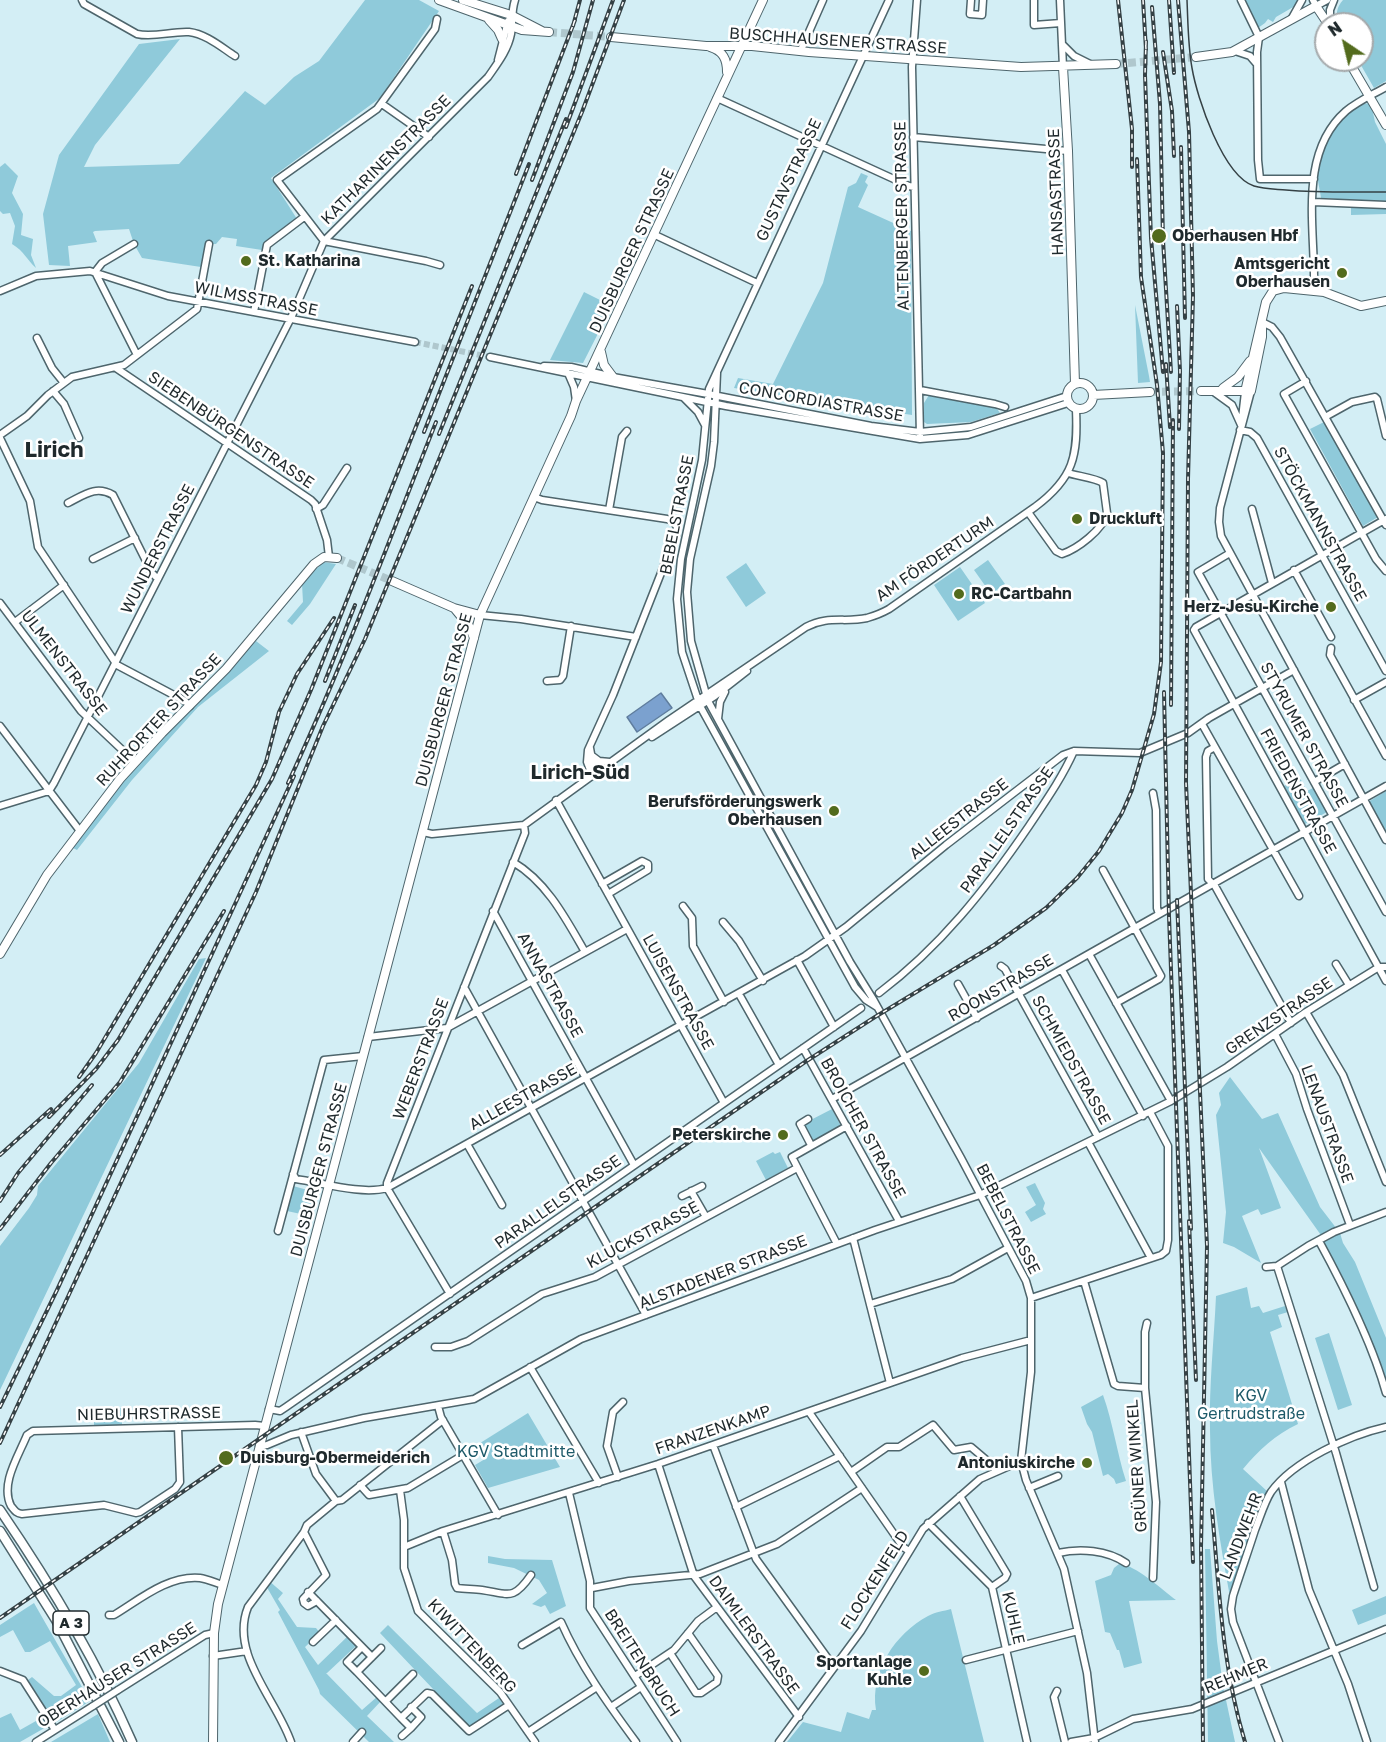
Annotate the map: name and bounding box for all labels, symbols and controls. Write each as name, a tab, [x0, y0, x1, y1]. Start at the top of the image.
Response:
north arrow	[1314, 12, 1374, 72]
text: N	[1324, 17, 1346, 41]
street label: BUSCHHAUSENER STRASSE	[728, 24, 948, 58]
street label: KATHARINENSTRASSE	[317, 91, 455, 229]
street label: GUSTAVSTRASSE	[752, 116, 826, 244]
street label: ALTENBERGER STRASSE	[891, 121, 913, 311]
street label: HANSASTRASSE	[1044, 128, 1068, 256]
street label: DUISBURGER STRASSE	[585, 166, 679, 336]
place label: Oberhausen Hbf	[1172, 226, 1298, 246]
marker: Oberhausen Hbf	[1150, 227, 1168, 245]
place label: St. Katharina	[258, 251, 360, 271]
marker: St. Katharina	[239, 254, 253, 268]
place label: Amtsgericht Oberhausen	[1234, 254, 1330, 292]
marker: Amtsgericht Oberhausen	[1335, 266, 1349, 280]
street label: WILMSSTRASSE	[193, 278, 319, 320]
street label: SIEBENBÜRGENSTRASSE	[144, 367, 318, 493]
street label: CONCORDIASTRASSE	[737, 378, 905, 426]
district label: Lirich	[24, 437, 84, 463]
street label: STÖCKMANNSTRASSE	[1269, 443, 1371, 605]
street label: BEBELSTRASSE	[656, 454, 698, 576]
street label: WUNDERSTRASSE	[117, 481, 199, 617]
place label: Druckluft	[1089, 509, 1162, 529]
street label: AM FÖRDERTURM	[872, 512, 998, 606]
marker: Druckluft	[1070, 512, 1084, 526]
place label: RC-Cartbahn	[971, 584, 1072, 604]
marker: RC-Cartbahn	[952, 587, 966, 601]
place label: Herz-Jesu-Kirche	[1184, 597, 1319, 617]
marker: Herz-Jesu-Kirche	[1324, 600, 1338, 614]
street label: ULMENSTRASSE	[17, 607, 111, 719]
street label: DUISBURGER STRASSE	[412, 611, 476, 789]
street label: RUHRORTER STRASSE	[93, 650, 225, 790]
street label: STYRUMER STRASSE	[1256, 659, 1352, 811]
street label: FRIEDENSTRASSE	[1256, 725, 1340, 857]
district label: Lirich-Süd	[531, 761, 629, 785]
street label: PARALLELSTRASSE	[956, 763, 1058, 897]
street label: ALLEESTRASSE	[906, 774, 1012, 864]
place label: Berufsförderungswerk Oberhausen	[648, 792, 822, 830]
marker: Berufsförderungswerk Oberhausen	[827, 804, 841, 818]
street label: ANNASTRASSE	[513, 929, 587, 1041]
street label: LUISENSTRASSE	[638, 931, 718, 1053]
street label: ROONSTRASSE	[945, 950, 1057, 1026]
street label: GRENZSTRASSE	[1222, 973, 1336, 1059]
street label: SCHMIEDSTRASSE	[1028, 992, 1114, 1128]
street label: WEBERSTRASSE	[389, 996, 453, 1122]
street label: BROICHER STRASSE	[816, 1054, 910, 1202]
street label: ALLEESTRASSE	[466, 1059, 580, 1135]
street label: LENAUSTRASSE	[1297, 1062, 1357, 1186]
street label: DUISBURGER STRASSE	[287, 1081, 351, 1259]
place label: Peterskirche	[672, 1125, 771, 1145]
marker: Peterskirche	[776, 1128, 790, 1142]
street label: PARALLELSTRASSE	[491, 1151, 625, 1253]
street label: BEBELSTRASSE	[972, 1161, 1044, 1277]
street label: KLUCKSTRASSE	[583, 1197, 703, 1273]
street label: ALSTADENER STRASSE	[636, 1231, 810, 1313]
park label: KGV Gertrudstraße	[1197, 1386, 1305, 1424]
street label: GRÜNER WINKEL	[1123, 1399, 1151, 1533]
street label: FRANZENKAMP	[653, 1401, 773, 1459]
street label: NIEBUHRSTRASSE	[77, 1403, 221, 1425]
park label: KGV Stadtmitte	[457, 1442, 575, 1462]
place label: Duisburg-Obermeiderich	[240, 1448, 430, 1468]
marker: Duisburg-Obermeiderich	[217, 1449, 235, 1467]
place label: Antoniuskirche	[957, 1453, 1075, 1473]
marker: Antoniuskirche	[1080, 1456, 1094, 1470]
street label: LANDWEHR	[1216, 1490, 1266, 1582]
street label: FLOCKENFELD	[837, 1527, 913, 1633]
street label: DAIMLERSTRASSE	[705, 1572, 803, 1698]
street label: KUHLE	[998, 1590, 1028, 1646]
street label: KIWITTENBERG	[424, 1595, 520, 1697]
street label: BREITENBRUCH	[600, 1606, 684, 1720]
road number: A 3	[53, 1611, 89, 1635]
street label: OBERHAUSER STRASSE	[34, 1618, 200, 1732]
place label: Sportanlage Kuhle	[816, 1652, 912, 1690]
street label: REHMER	[1201, 1654, 1271, 1698]
marker: Sportanlage Kuhle	[917, 1664, 931, 1678]

